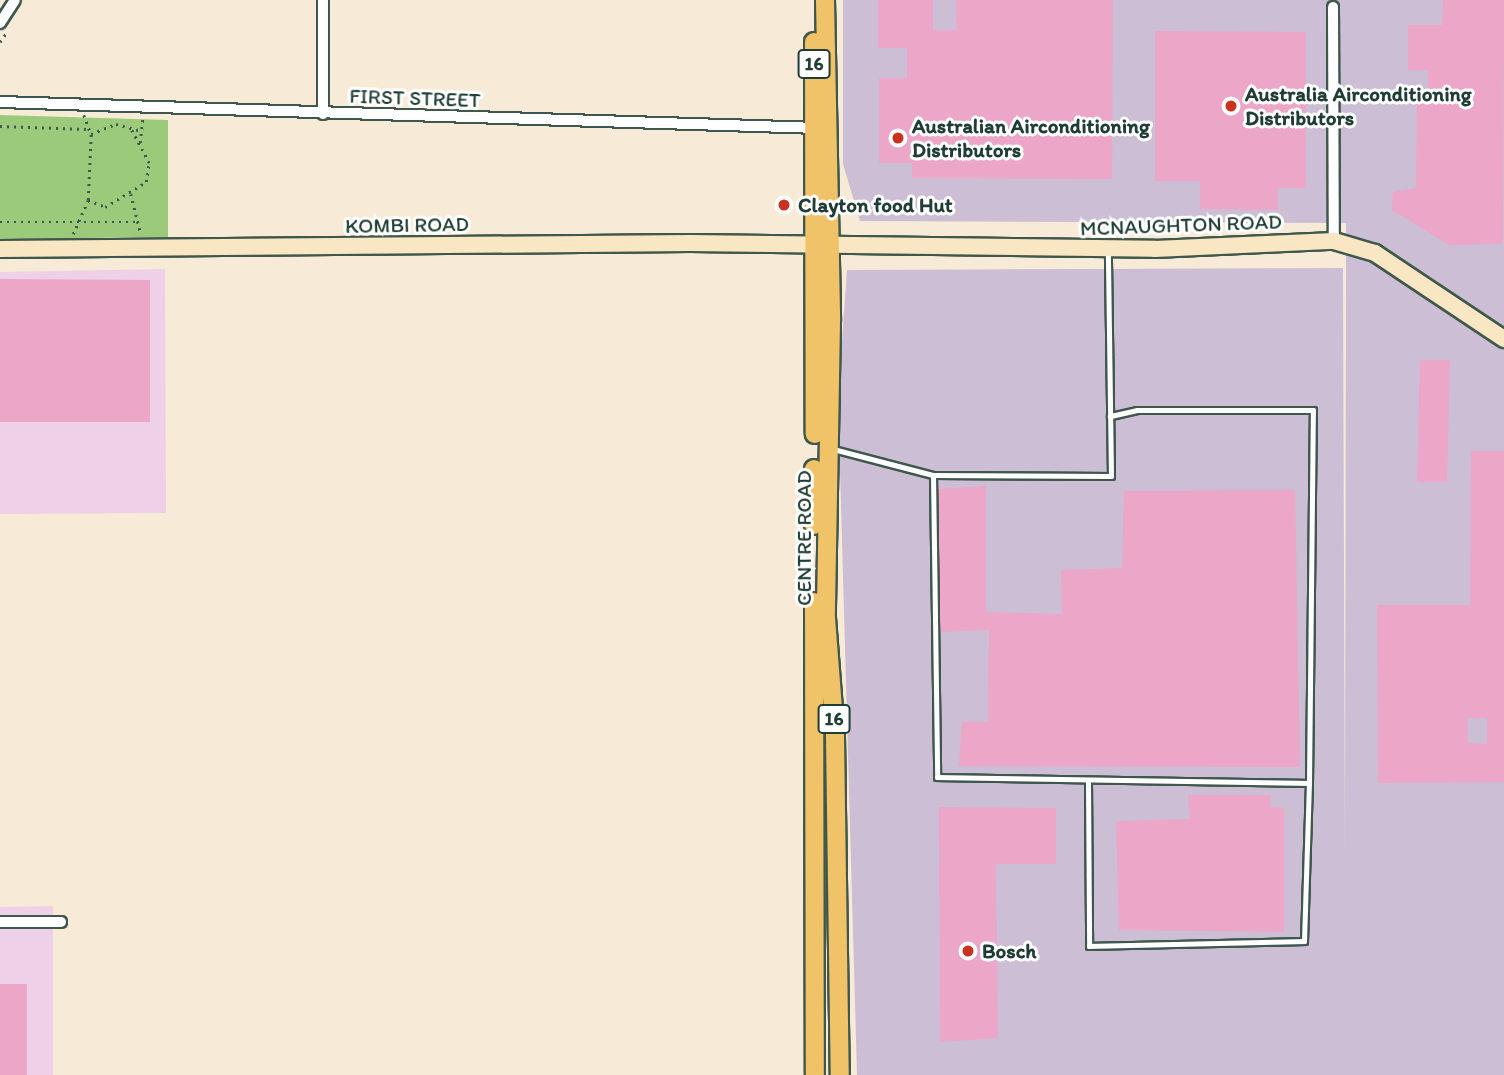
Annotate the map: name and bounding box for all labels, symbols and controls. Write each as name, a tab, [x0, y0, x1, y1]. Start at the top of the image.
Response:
road number: 16	[796, 48, 832, 80]
place label: Australia Airconditioning Distributors	[1245, 81, 1473, 131]
street label: FIRST STREET	[349, 83, 481, 113]
marker: Australia Airconditioning Distributors	[1223, 98, 1239, 114]
place label: Australian Airconditioning Distributors	[912, 113, 1151, 163]
marker: Australian Airconditioning Distributors	[890, 130, 906, 146]
place label: Clayton food Hut	[798, 192, 952, 218]
marker: Clayton food Hut	[776, 197, 792, 213]
street label: MCNAUGHTON ROAD	[1080, 209, 1282, 241]
street label: KOMBI ROAD	[345, 211, 469, 239]
street label: CENTRE ROAD	[791, 471, 817, 605]
road number: 16	[816, 704, 852, 734]
place label: Bosch	[982, 938, 1036, 964]
marker: Bosch	[960, 943, 976, 959]

